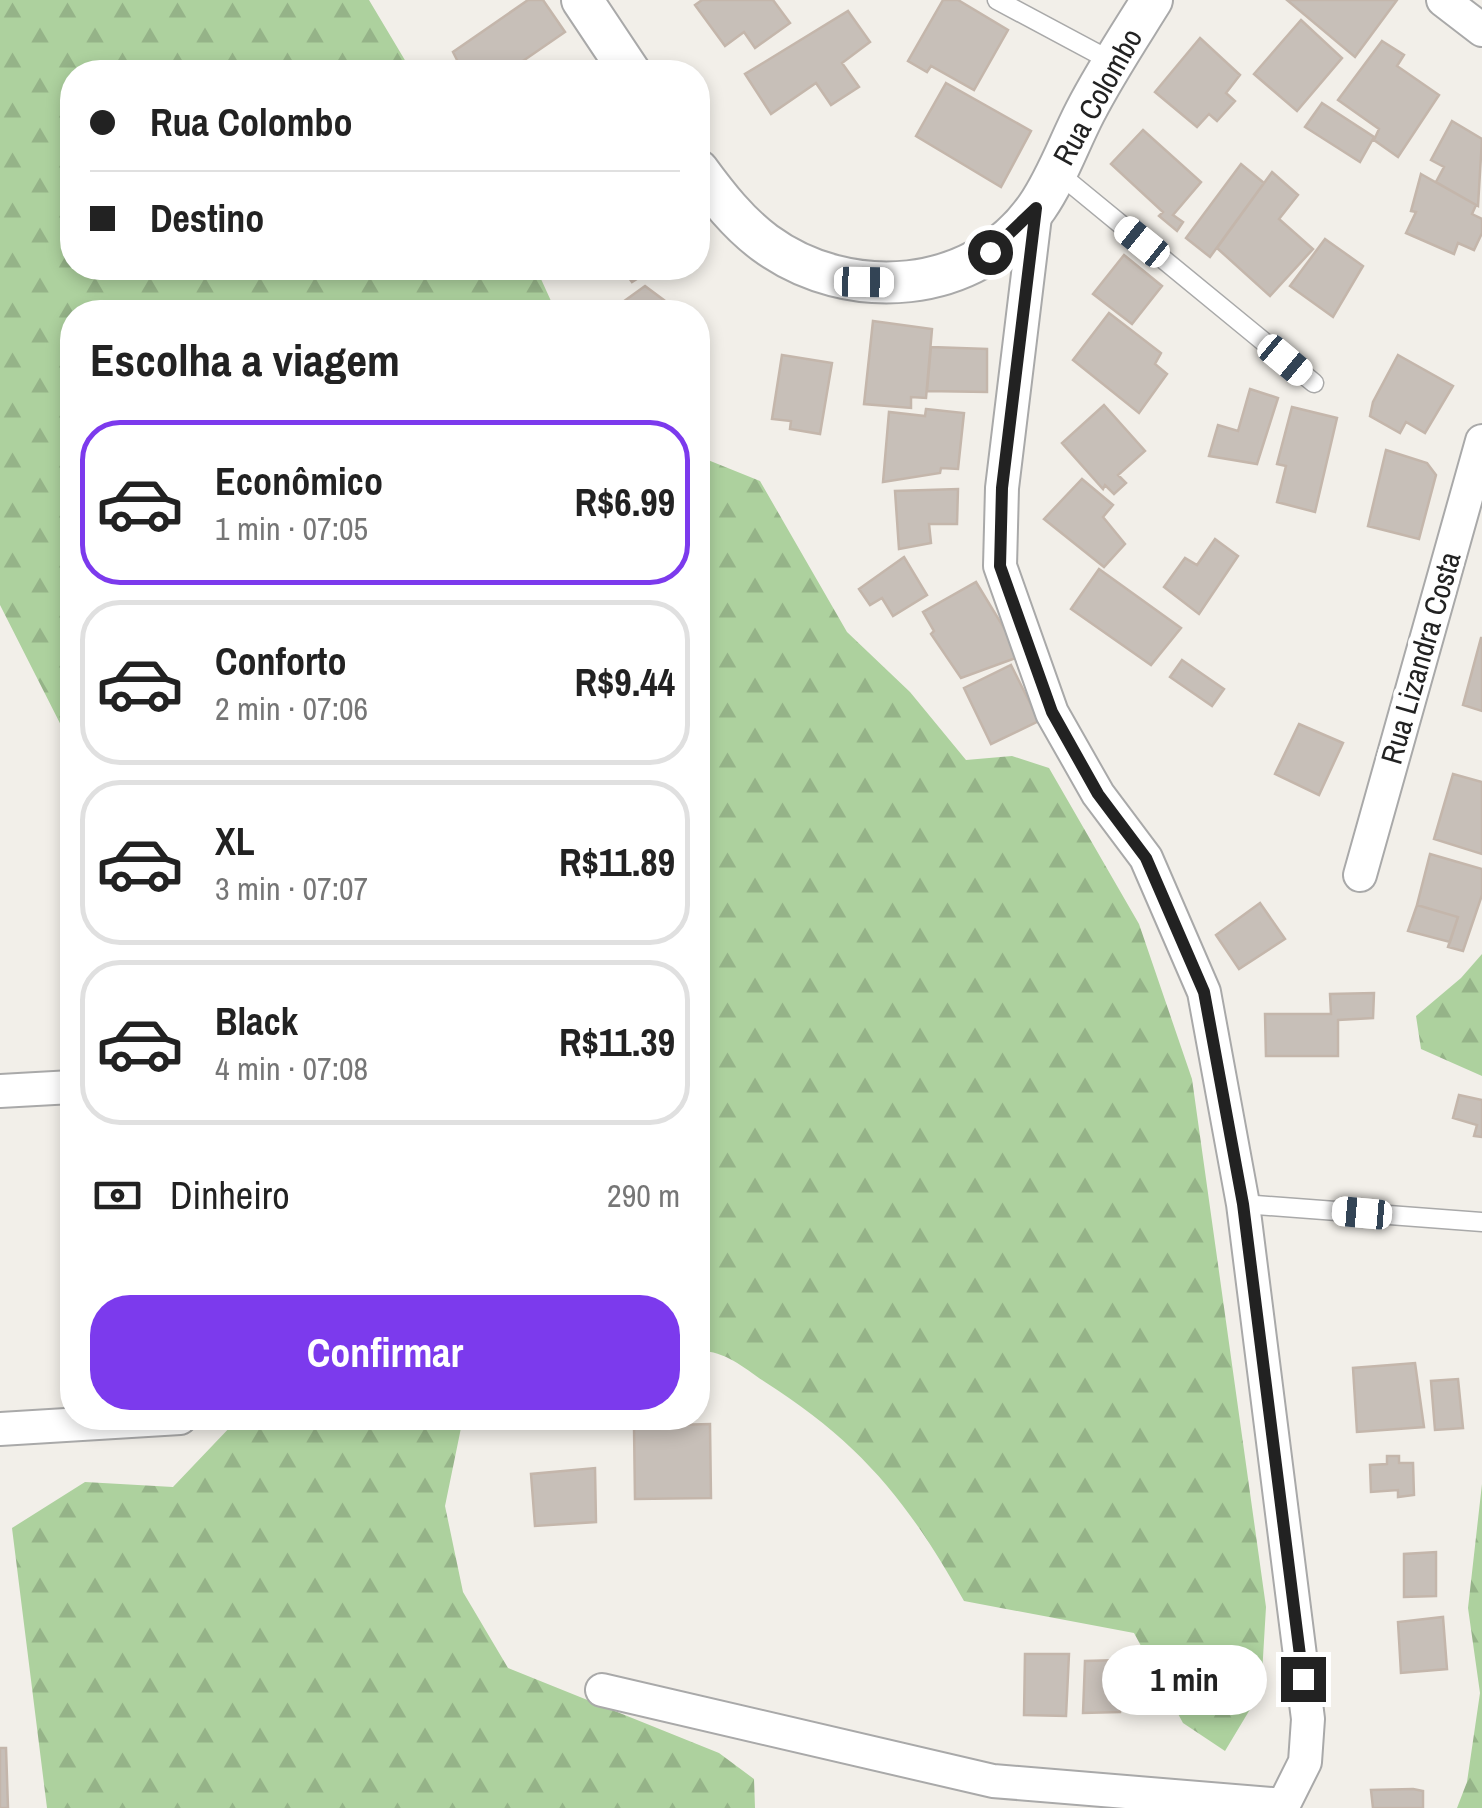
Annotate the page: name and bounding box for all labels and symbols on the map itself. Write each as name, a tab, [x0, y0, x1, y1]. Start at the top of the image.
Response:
street label: Rua Colombo	[1043, 21, 1151, 172]
car	[1109, 211, 1175, 273]
route start	[968, 230, 1013, 275]
car	[834, 266, 894, 298]
car	[1252, 329, 1318, 391]
street label: Rua Lizandra Costa	[1371, 547, 1470, 768]
car	[1331, 1195, 1393, 1231]
callout: 1 min	[1103, 1644, 1268, 1714]
route end	[1281, 1657, 1326, 1702]

